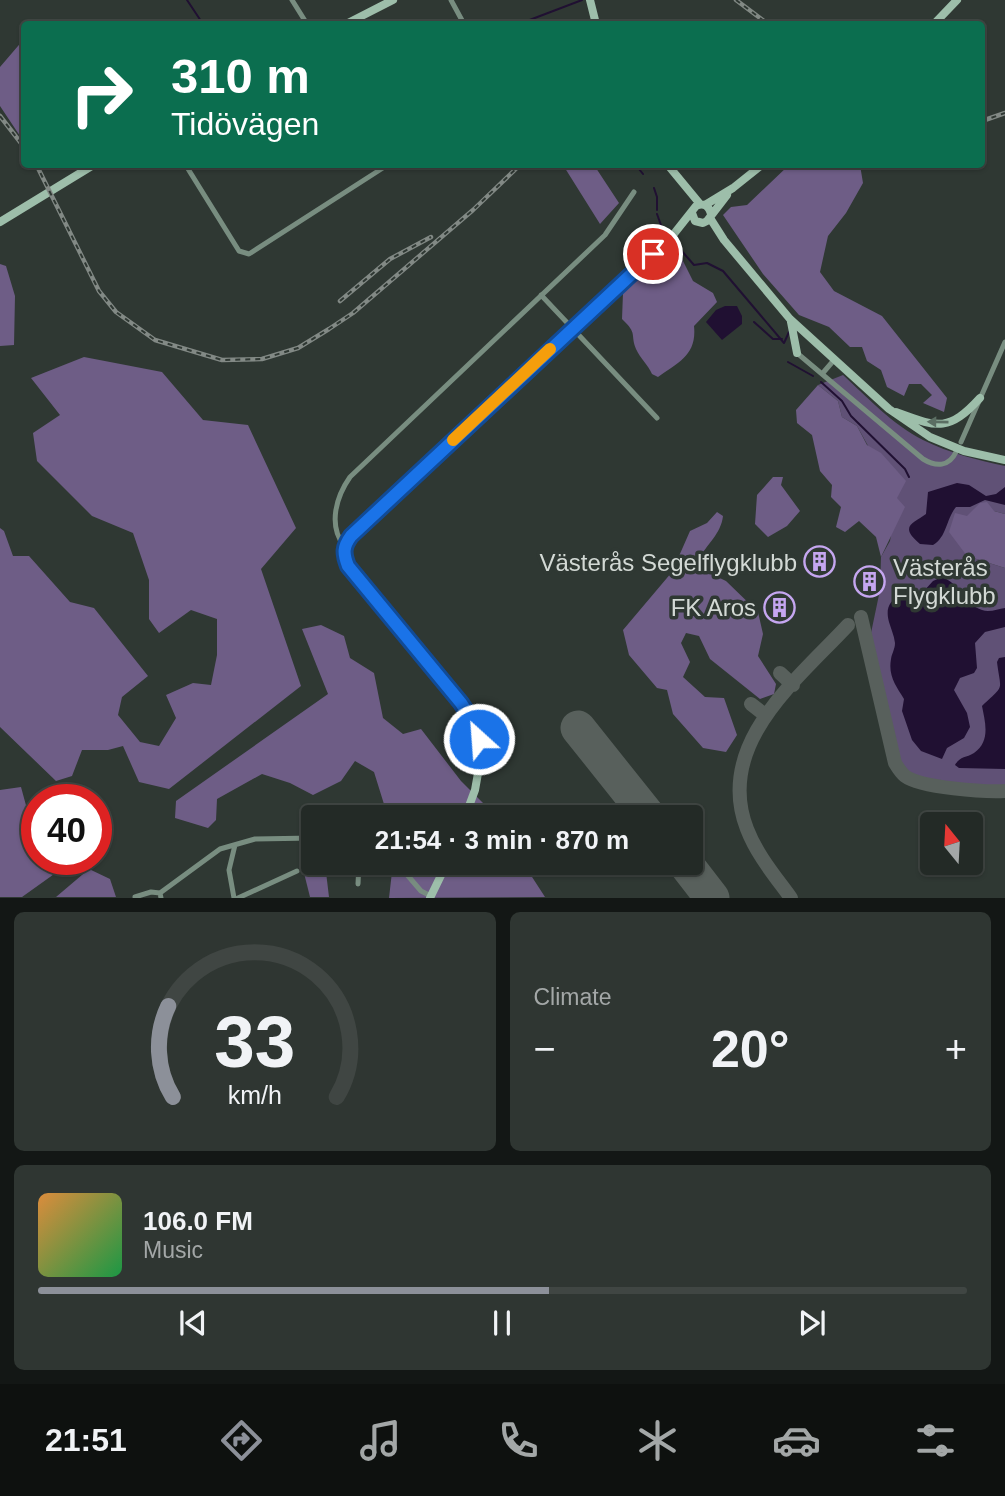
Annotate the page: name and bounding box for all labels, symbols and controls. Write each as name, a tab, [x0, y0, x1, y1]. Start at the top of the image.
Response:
icon: right	[56, 49, 147, 140]
text: 310 m	[171, 49, 310, 103]
text: Tidövägen	[171, 106, 319, 142]
pin	[623, 224, 683, 284]
icon: arrive	[634, 235, 672, 273]
one-way arrow	[927, 416, 949, 428]
building icon: Västerås Segelflygklubb	[803, 545, 837, 579]
place label: Västerås Segelflygklubb	[540, 549, 797, 576]
place label: Västerås Flygklubb	[893, 554, 996, 609]
building icon: Västerås Flygklubb	[853, 564, 887, 598]
building icon: FK Aros	[762, 590, 796, 624]
place label: FK Aros	[671, 594, 756, 621]
position arrow	[442, 702, 516, 776]
speed limit sign: 40	[21, 784, 112, 875]
north arrow	[920, 812, 984, 875]
map controls	[920, 812, 983, 875]
text: 21:54 · 3 min · 870 m	[375, 825, 629, 855]
text: Climate	[534, 984, 611, 1010]
text: 33	[214, 1002, 295, 1083]
text: 20°	[711, 1020, 790, 1078]
text: −	[534, 1028, 556, 1070]
text: +	[945, 1028, 967, 1070]
text: km/h	[228, 1081, 282, 1109]
text: 106.0 FM	[143, 1206, 253, 1236]
text: Music	[143, 1237, 203, 1263]
icon: previous	[174, 1304, 212, 1342]
icon: pause	[483, 1304, 521, 1342]
icon: next	[793, 1304, 831, 1342]
icon: directions	[217, 1416, 266, 1465]
icon: music	[356, 1416, 405, 1465]
icon: phone	[494, 1416, 543, 1465]
icon: climate	[633, 1416, 682, 1465]
icon: car	[772, 1416, 821, 1465]
icon: filters	[911, 1416, 960, 1465]
text: 21:51	[45, 1422, 127, 1458]

